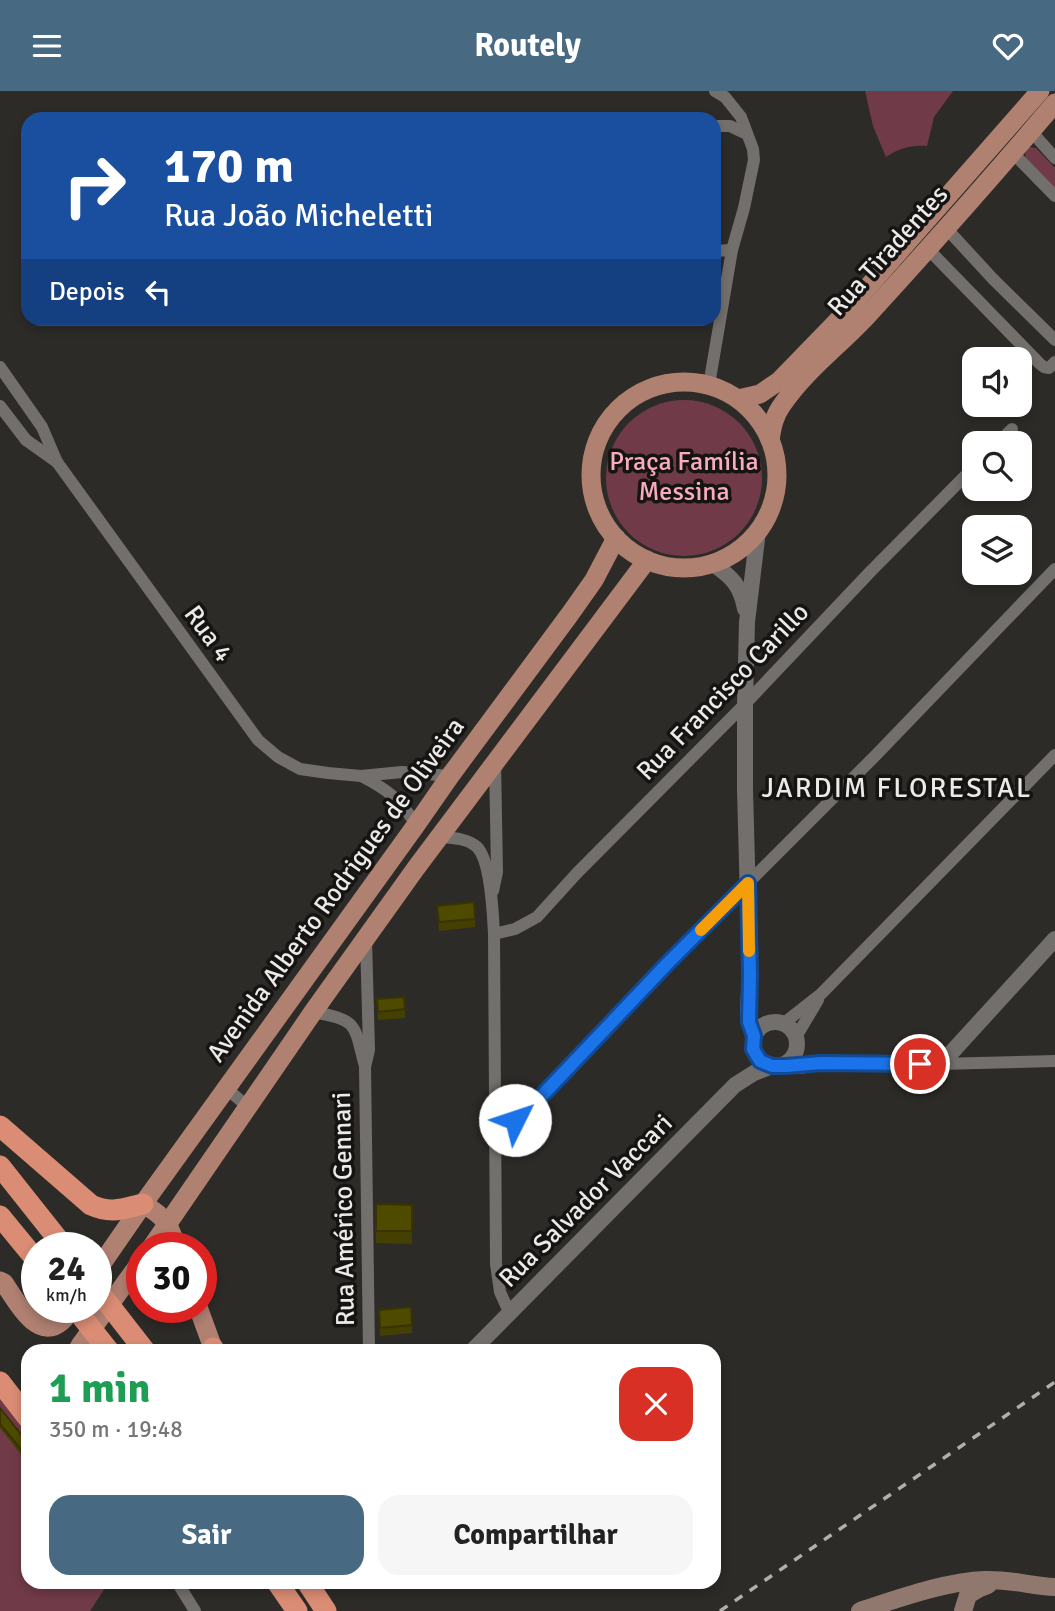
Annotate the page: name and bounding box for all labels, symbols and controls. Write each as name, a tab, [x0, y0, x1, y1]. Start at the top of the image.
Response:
text: Routely	[474, 26, 581, 65]
icon: menu	[28, 27, 66, 65]
icon: heart	[989, 27, 1027, 65]
text: 170 m	[164, 136, 294, 196]
icon: right	[49, 140, 140, 231]
street label: Rua Tiradentes	[821, 179, 955, 323]
text: Rua João Micheletti	[164, 196, 434, 235]
icon: left	[139, 273, 177, 311]
text: Depois	[49, 276, 125, 308]
map controls	[962, 347, 1032, 585]
button: sound	[962, 347, 1032, 417]
button: search	[962, 431, 1032, 501]
park label: Praça Família Messina	[609, 446, 759, 508]
button: layers	[962, 515, 1032, 585]
street label: Rua Francisco Carillo	[630, 597, 816, 787]
street label: Rua 4	[177, 599, 239, 669]
street label: Avenida Alberto Rodrigues de Oliveira	[200, 712, 472, 1068]
district label: JARDIM FLORESTAL	[762, 771, 1032, 805]
pin	[890, 1034, 950, 1094]
icon: arrive	[901, 1045, 939, 1083]
position arrow	[478, 1083, 552, 1157]
street label: Rua Américo Gennari	[326, 1091, 362, 1327]
street label: Rua Salvador Vaccari	[493, 1108, 679, 1294]
speed limit sign: 30	[126, 1232, 217, 1323]
text: 24	[48, 1247, 85, 1290]
text: km/h	[46, 1284, 87, 1306]
text: 1 min	[49, 1363, 150, 1414]
button: close	[619, 1367, 693, 1441]
text: 350 m · 19:48	[49, 1415, 183, 1444]
button: Sair	[49, 1495, 364, 1575]
button: Compartilhar	[378, 1495, 693, 1575]

